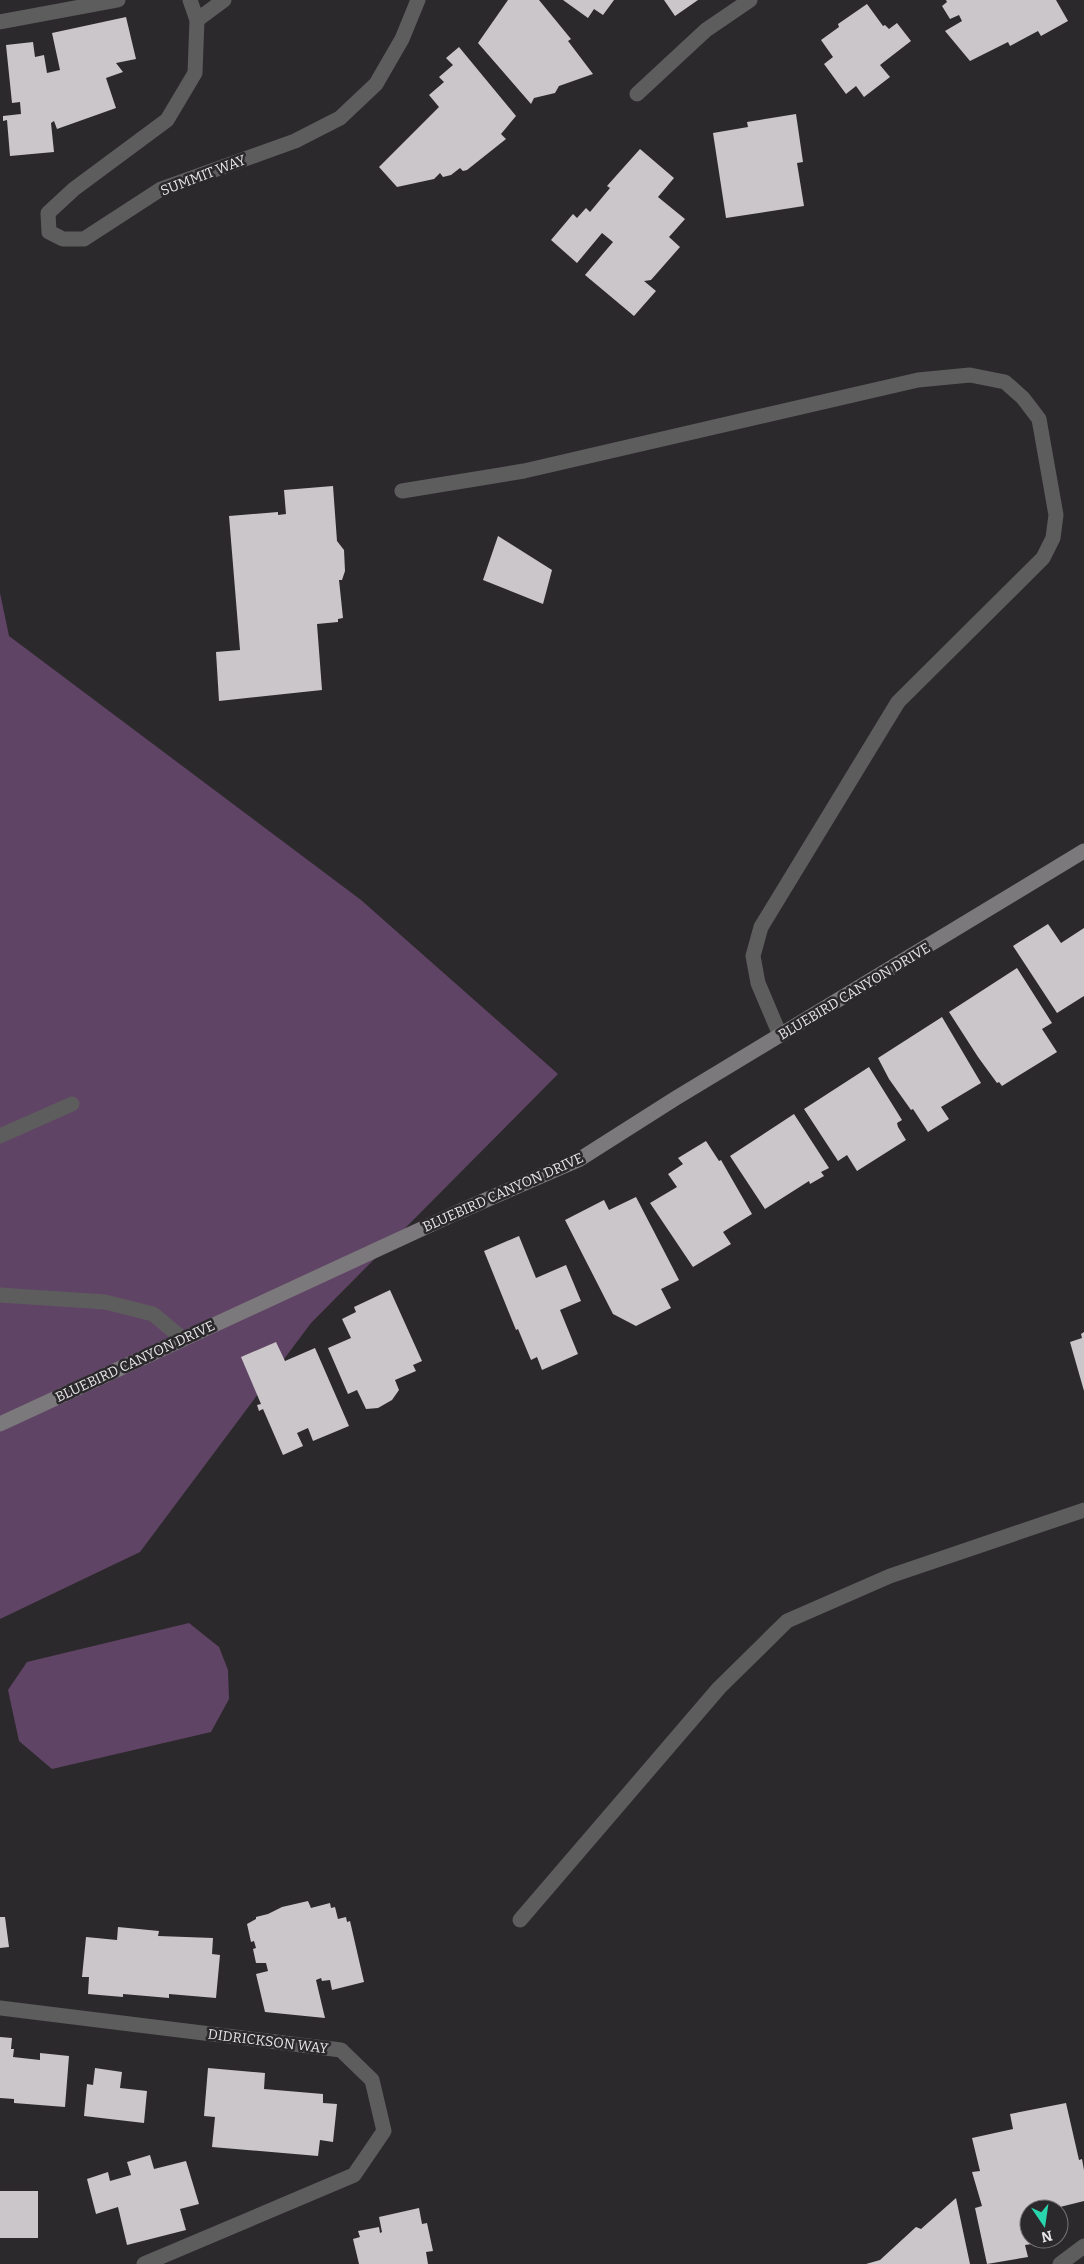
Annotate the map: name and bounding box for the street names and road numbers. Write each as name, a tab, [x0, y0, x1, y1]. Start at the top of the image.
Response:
street label: SUMMIT WAY	[158, 151, 248, 200]
street label: BLUEBIRD CANYON DRIVE	[775, 939, 933, 1044]
street label: BLUEBIRD CANYON DRIVE	[420, 1149, 586, 1236]
street label: BLUEBIRD CANYON DRIVE	[53, 1317, 218, 1406]
street label: DIDRICKSON WAY	[207, 2026, 329, 2057]

